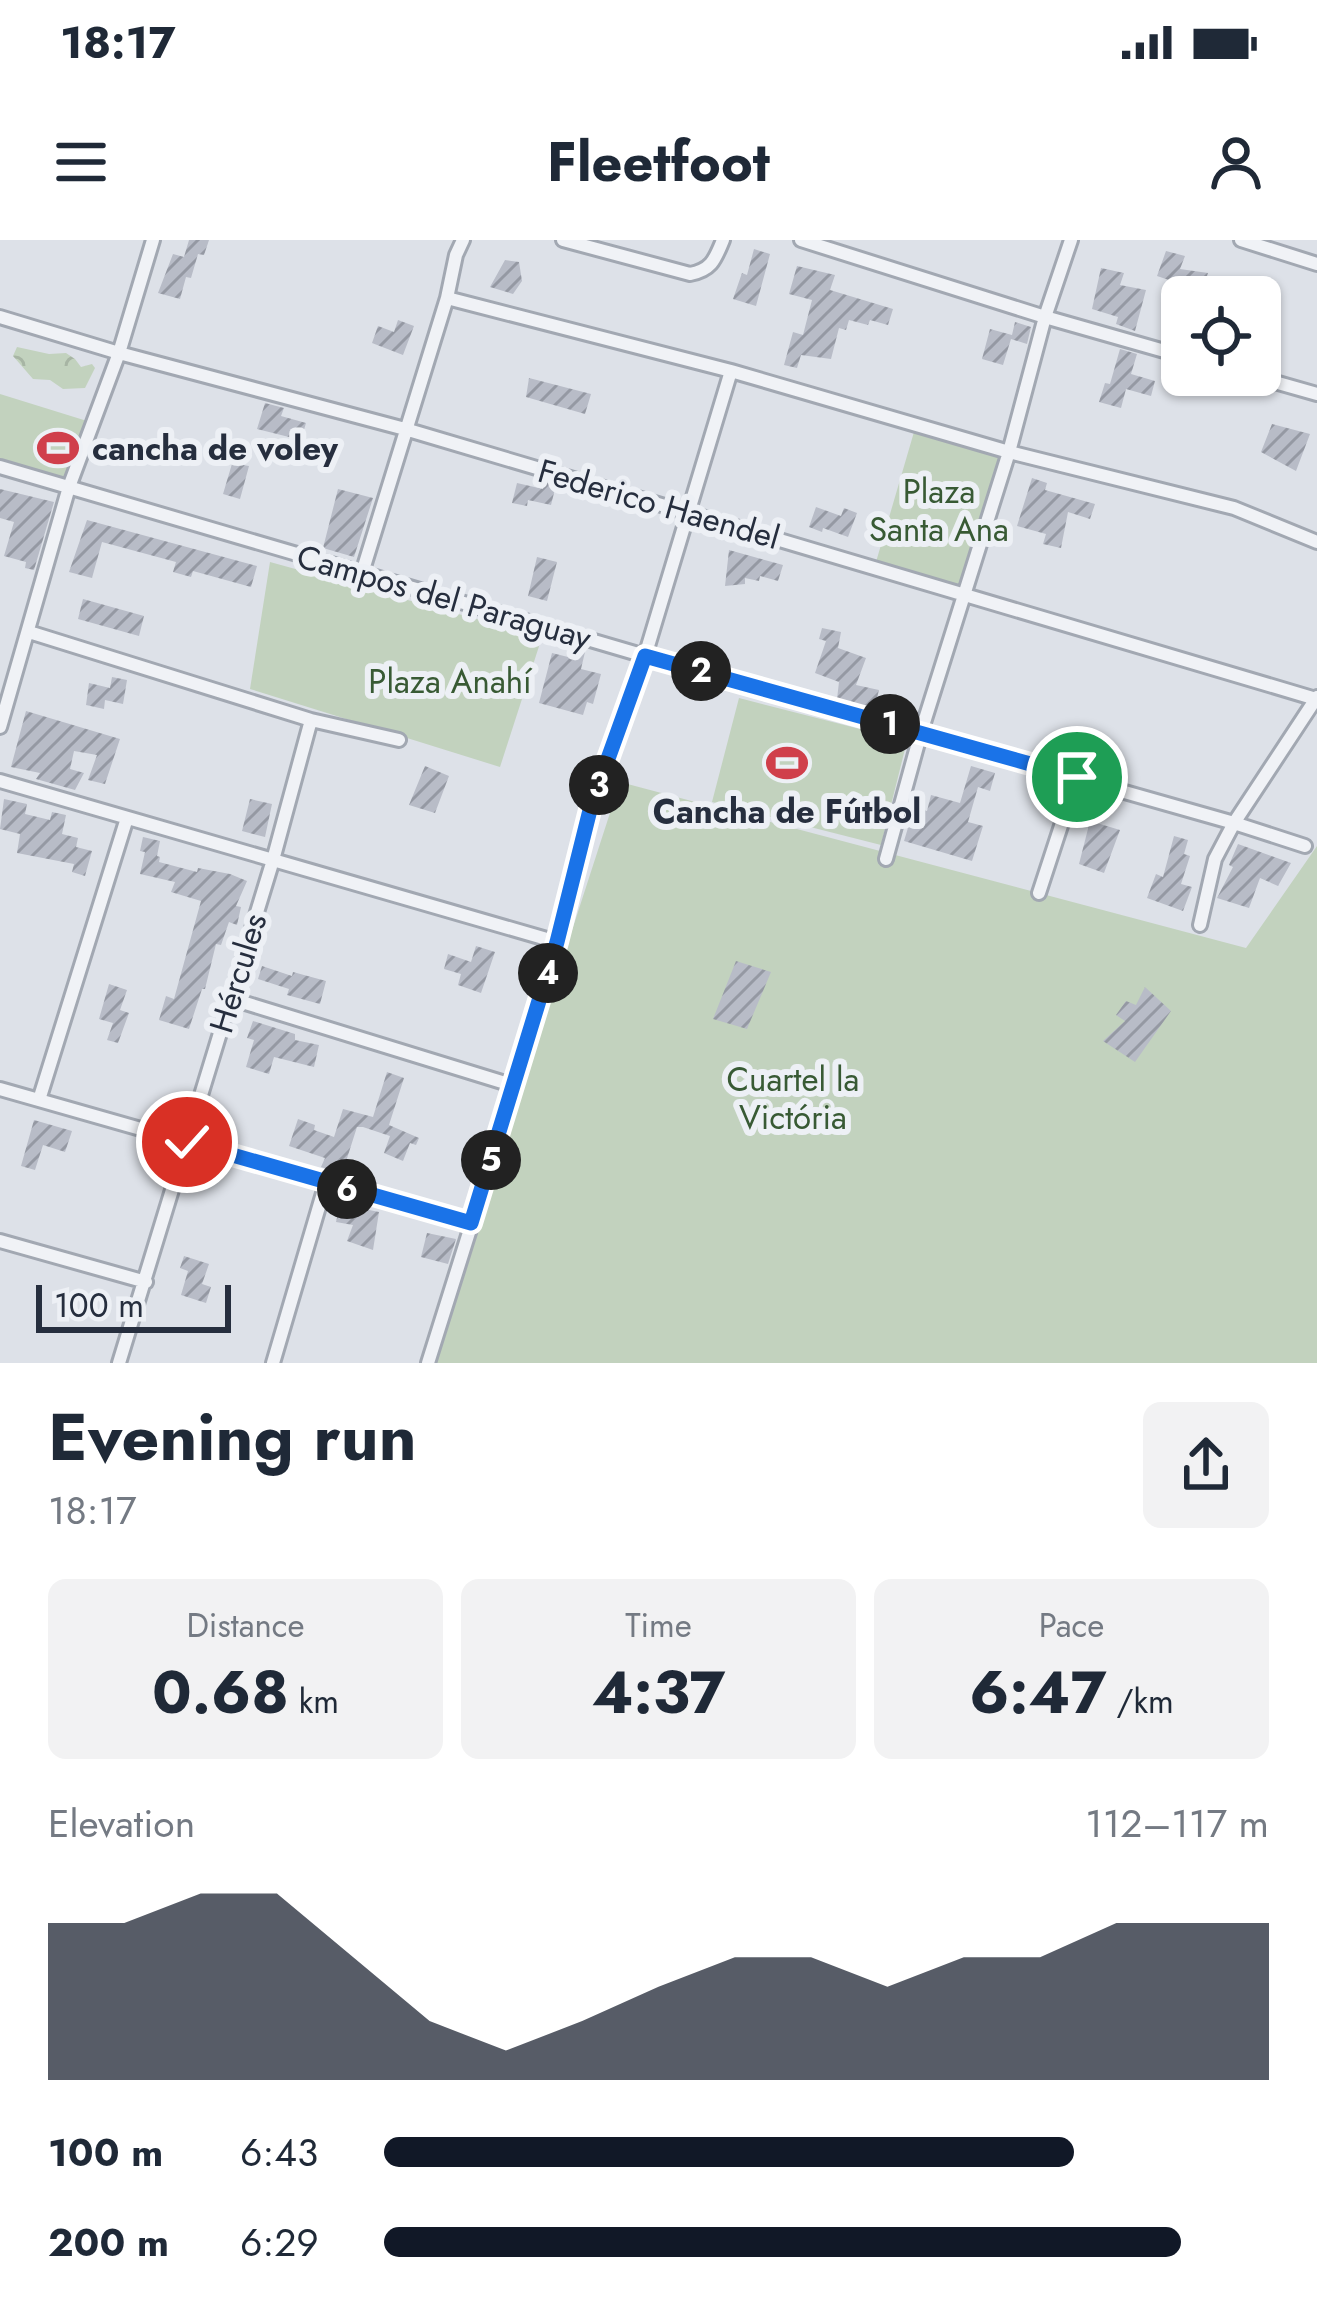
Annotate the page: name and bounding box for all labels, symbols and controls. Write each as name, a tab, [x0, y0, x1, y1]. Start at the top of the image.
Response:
text: 18:17	[60, 10, 176, 75]
text: Fleetfoot	[547, 123, 770, 201]
icon: menu	[48, 129, 114, 195]
icon: person	[1203, 129, 1269, 195]
map controls	[1161, 276, 1281, 396]
button: locate	[1161, 276, 1281, 396]
sports icon: cancha de voley	[35, 425, 81, 471]
place label: cancha de voley	[92, 425, 339, 472]
street label: Federico Haendel	[533, 447, 785, 561]
park label: Plaza Santa Ana	[869, 468, 1009, 553]
street label: Campos del Paraguay	[291, 533, 597, 662]
pin: 2	[671, 641, 731, 701]
text: 2	[690, 647, 712, 694]
park label: Plaza Anahí	[368, 658, 533, 705]
pin: 1	[860, 694, 920, 754]
text: 1	[882, 700, 898, 747]
pin	[1026, 726, 1128, 828]
sports icon: Cancha de Fútbol	[764, 740, 810, 786]
icon: arrive	[1044, 744, 1110, 810]
pin: 3	[569, 755, 629, 815]
text: 3	[589, 761, 609, 808]
place label: Cancha de Fútbol	[653, 788, 921, 835]
street label: Hércules	[198, 908, 278, 1038]
pin: 4	[518, 943, 578, 1003]
text: 4	[536, 949, 560, 996]
park label: Cuartel la Victória	[727, 1056, 860, 1141]
pin	[136, 1091, 238, 1193]
icon: check	[154, 1109, 220, 1175]
pin: 5	[461, 1130, 521, 1190]
text: 5	[480, 1136, 502, 1183]
pin: 6	[317, 1159, 377, 1219]
text: 6	[336, 1165, 358, 1212]
scale bar	[36, 1279, 231, 1332]
text: 100 m	[54, 1282, 144, 1329]
text: Evening run	[48, 1389, 417, 1485]
button: share	[1143, 1402, 1269, 1528]
text: 18:17	[48, 1482, 137, 1539]
text: Distance	[186, 1602, 305, 1649]
text: Time	[625, 1602, 692, 1649]
text: Pace	[1039, 1602, 1104, 1649]
text: 0.68	[152, 1649, 289, 1736]
text: 4:37	[592, 1649, 725, 1736]
text: 6:47	[969, 1649, 1107, 1736]
text: km	[289, 1678, 339, 1725]
text: /km	[1107, 1678, 1174, 1725]
text: Elevation	[48, 1795, 195, 1852]
text: 112–117 m	[1085, 1795, 1269, 1852]
text: 100 m	[48, 2124, 163, 2181]
text: 6:43	[240, 2124, 318, 2181]
text: 200 m	[48, 2214, 169, 2271]
text: 6:29	[240, 2214, 319, 2271]

